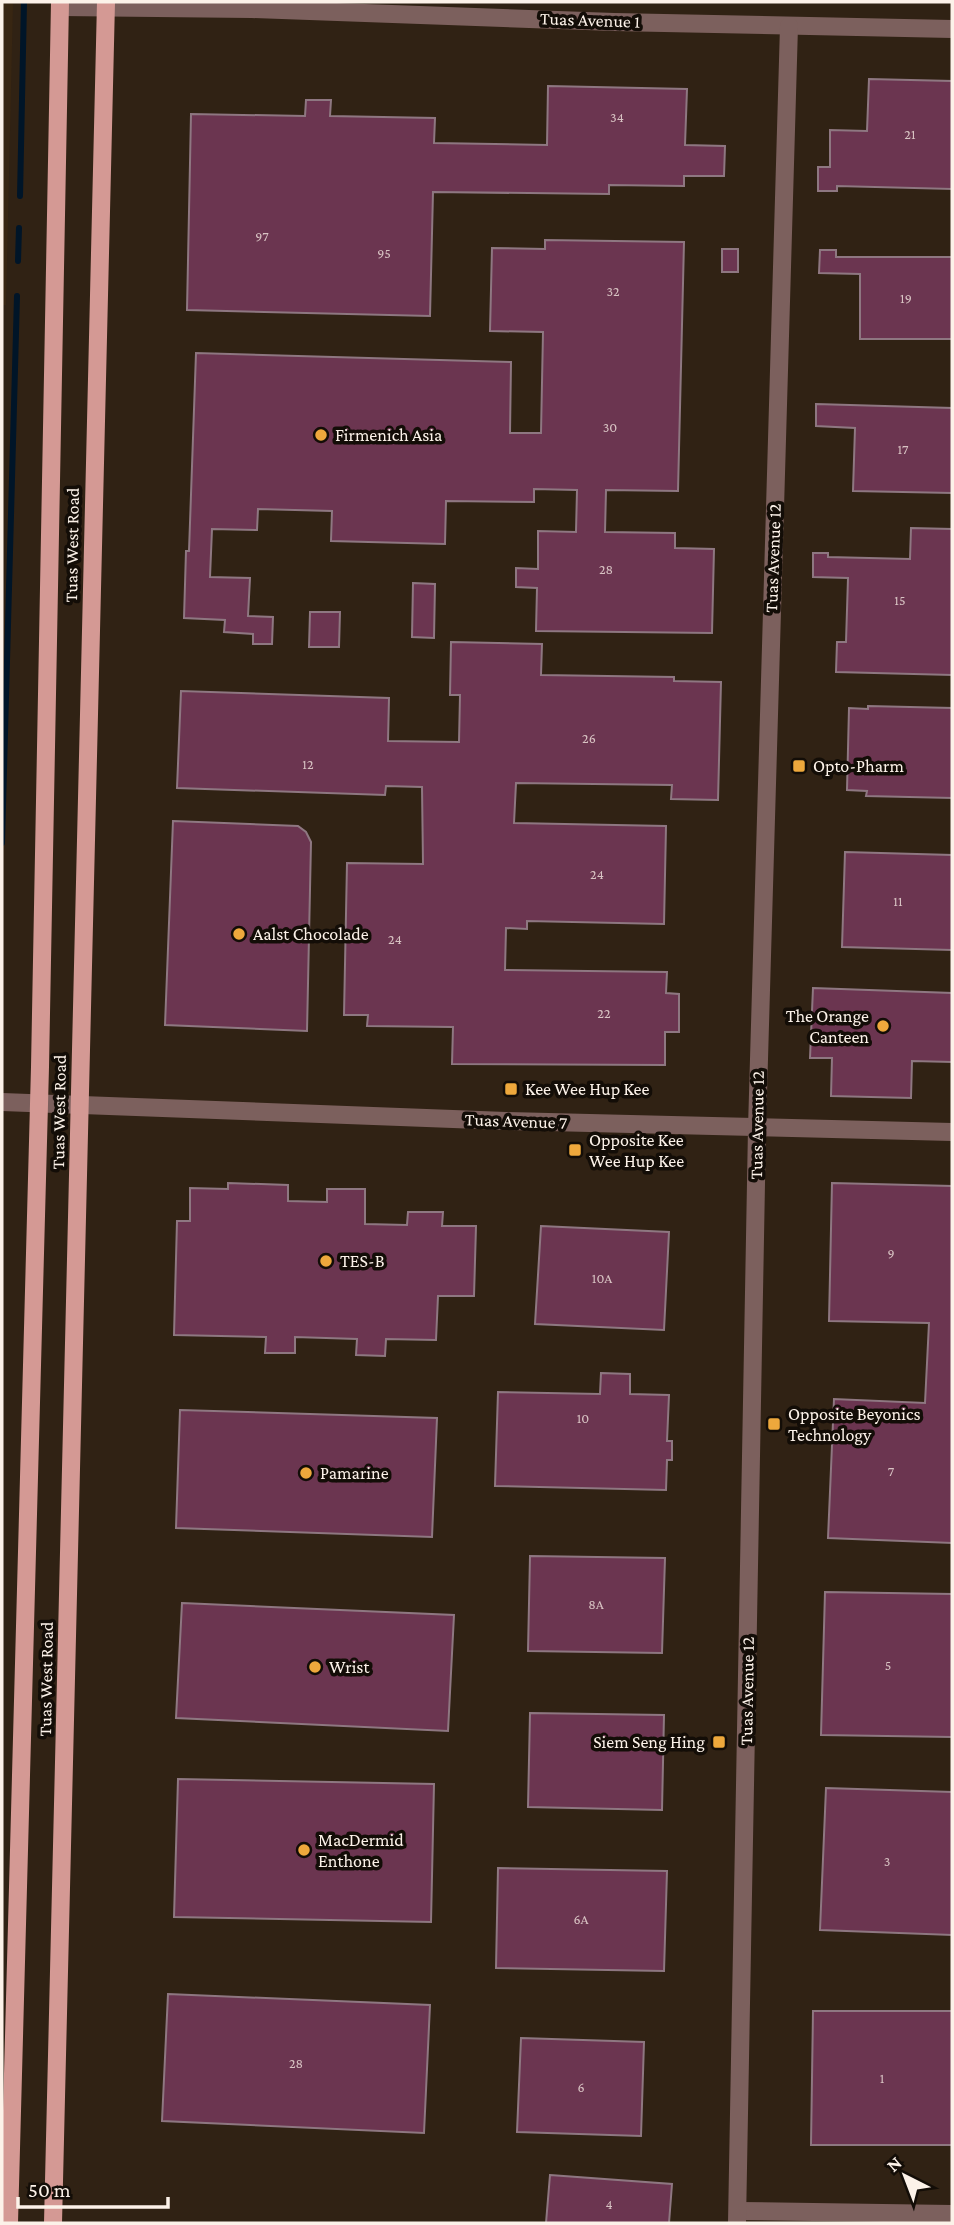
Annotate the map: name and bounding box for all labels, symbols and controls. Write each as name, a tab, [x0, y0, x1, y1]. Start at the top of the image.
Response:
street label: Tuas Avenue 1	[539, 8, 641, 32]
house number: 34	[610, 109, 624, 125]
house number: 21	[904, 126, 916, 142]
house number: 97	[255, 228, 269, 244]
house number: 95	[377, 245, 391, 261]
house number: 32	[606, 283, 620, 299]
house number: 19	[900, 290, 912, 306]
house number: 30	[603, 419, 617, 435]
place label: Firmenich Asia	[335, 425, 442, 445]
marker: Firmenich Asia	[313, 427, 329, 443]
house number: 17	[897, 441, 909, 457]
street label: Tuas West Road	[61, 487, 83, 602]
street label: Tuas Avenue 12	[761, 503, 785, 613]
house number: 28	[599, 561, 613, 577]
house number: 15	[894, 592, 906, 608]
house number: 26	[582, 730, 596, 746]
house number: 12	[302, 756, 314, 772]
place label: Opto-Pharm	[813, 756, 905, 776]
marker: Opto-Pharm	[791, 758, 807, 774]
house number: 24	[590, 866, 604, 882]
house number: 11	[893, 893, 903, 909]
place label: Aalst Chocolade	[253, 924, 369, 944]
marker: Aalst Chocolade	[231, 926, 247, 942]
house number: 24	[388, 931, 402, 947]
house number: 22	[597, 1005, 611, 1021]
place label: The Orange Canteen	[786, 1006, 869, 1047]
marker: The Orange Canteen	[875, 1018, 891, 1034]
street label: Tuas West Road	[48, 1054, 70, 1169]
street label: Tuas Avenue 12	[746, 1070, 768, 1180]
place label: Kee Wee Hup Kee	[525, 1079, 649, 1099]
marker: Kee Wee Hup Kee	[503, 1081, 519, 1097]
street label: Tuas Avenue 7	[464, 1109, 568, 1133]
place label: Opposite Kee Wee Hup Kee	[589, 1130, 684, 1171]
marker: Opposite Kee Wee Hup Kee	[567, 1142, 583, 1158]
house number: 9	[887, 1245, 895, 1261]
place label: TES-B	[340, 1251, 385, 1271]
marker: TES-B	[318, 1253, 334, 1269]
house number: 10A	[592, 1270, 612, 1286]
place label: Opposite Beyonics Technology	[788, 1404, 920, 1445]
house number: 10	[577, 1410, 589, 1426]
marker: Opposite Beyonics Technology	[766, 1416, 782, 1432]
place label: Pamarine	[320, 1463, 389, 1483]
house number: 7	[888, 1463, 895, 1479]
marker: Pamarine	[298, 1465, 314, 1481]
house number: 8A	[588, 1596, 604, 1612]
street label: Tuas West Road	[35, 1621, 57, 1736]
street label: Tuas Avenue 12	[736, 1636, 758, 1746]
place label: Wrist	[329, 1657, 370, 1677]
house number: 5	[885, 1657, 891, 1673]
marker: Wrist	[307, 1659, 323, 1675]
place label: Siem Seng Hing	[593, 1732, 705, 1752]
marker: Siem Seng Hing	[711, 1734, 727, 1750]
place label: MacDermid Enthone	[318, 1830, 404, 1871]
marker: MacDermid Enthone	[296, 1842, 312, 1858]
house number: 3	[884, 1853, 890, 1869]
house number: 6A	[574, 1911, 589, 1927]
house number: 28	[289, 2055, 303, 2071]
house number: 1	[880, 2070, 885, 2086]
house number: 6	[577, 2079, 585, 2095]
north arrow	[870, 2141, 940, 2211]
text: N	[882, 2152, 906, 2176]
scale bar	[18, 2166, 168, 2210]
text: 50 m	[28, 2178, 71, 2202]
house number: 4	[605, 2196, 613, 2212]

